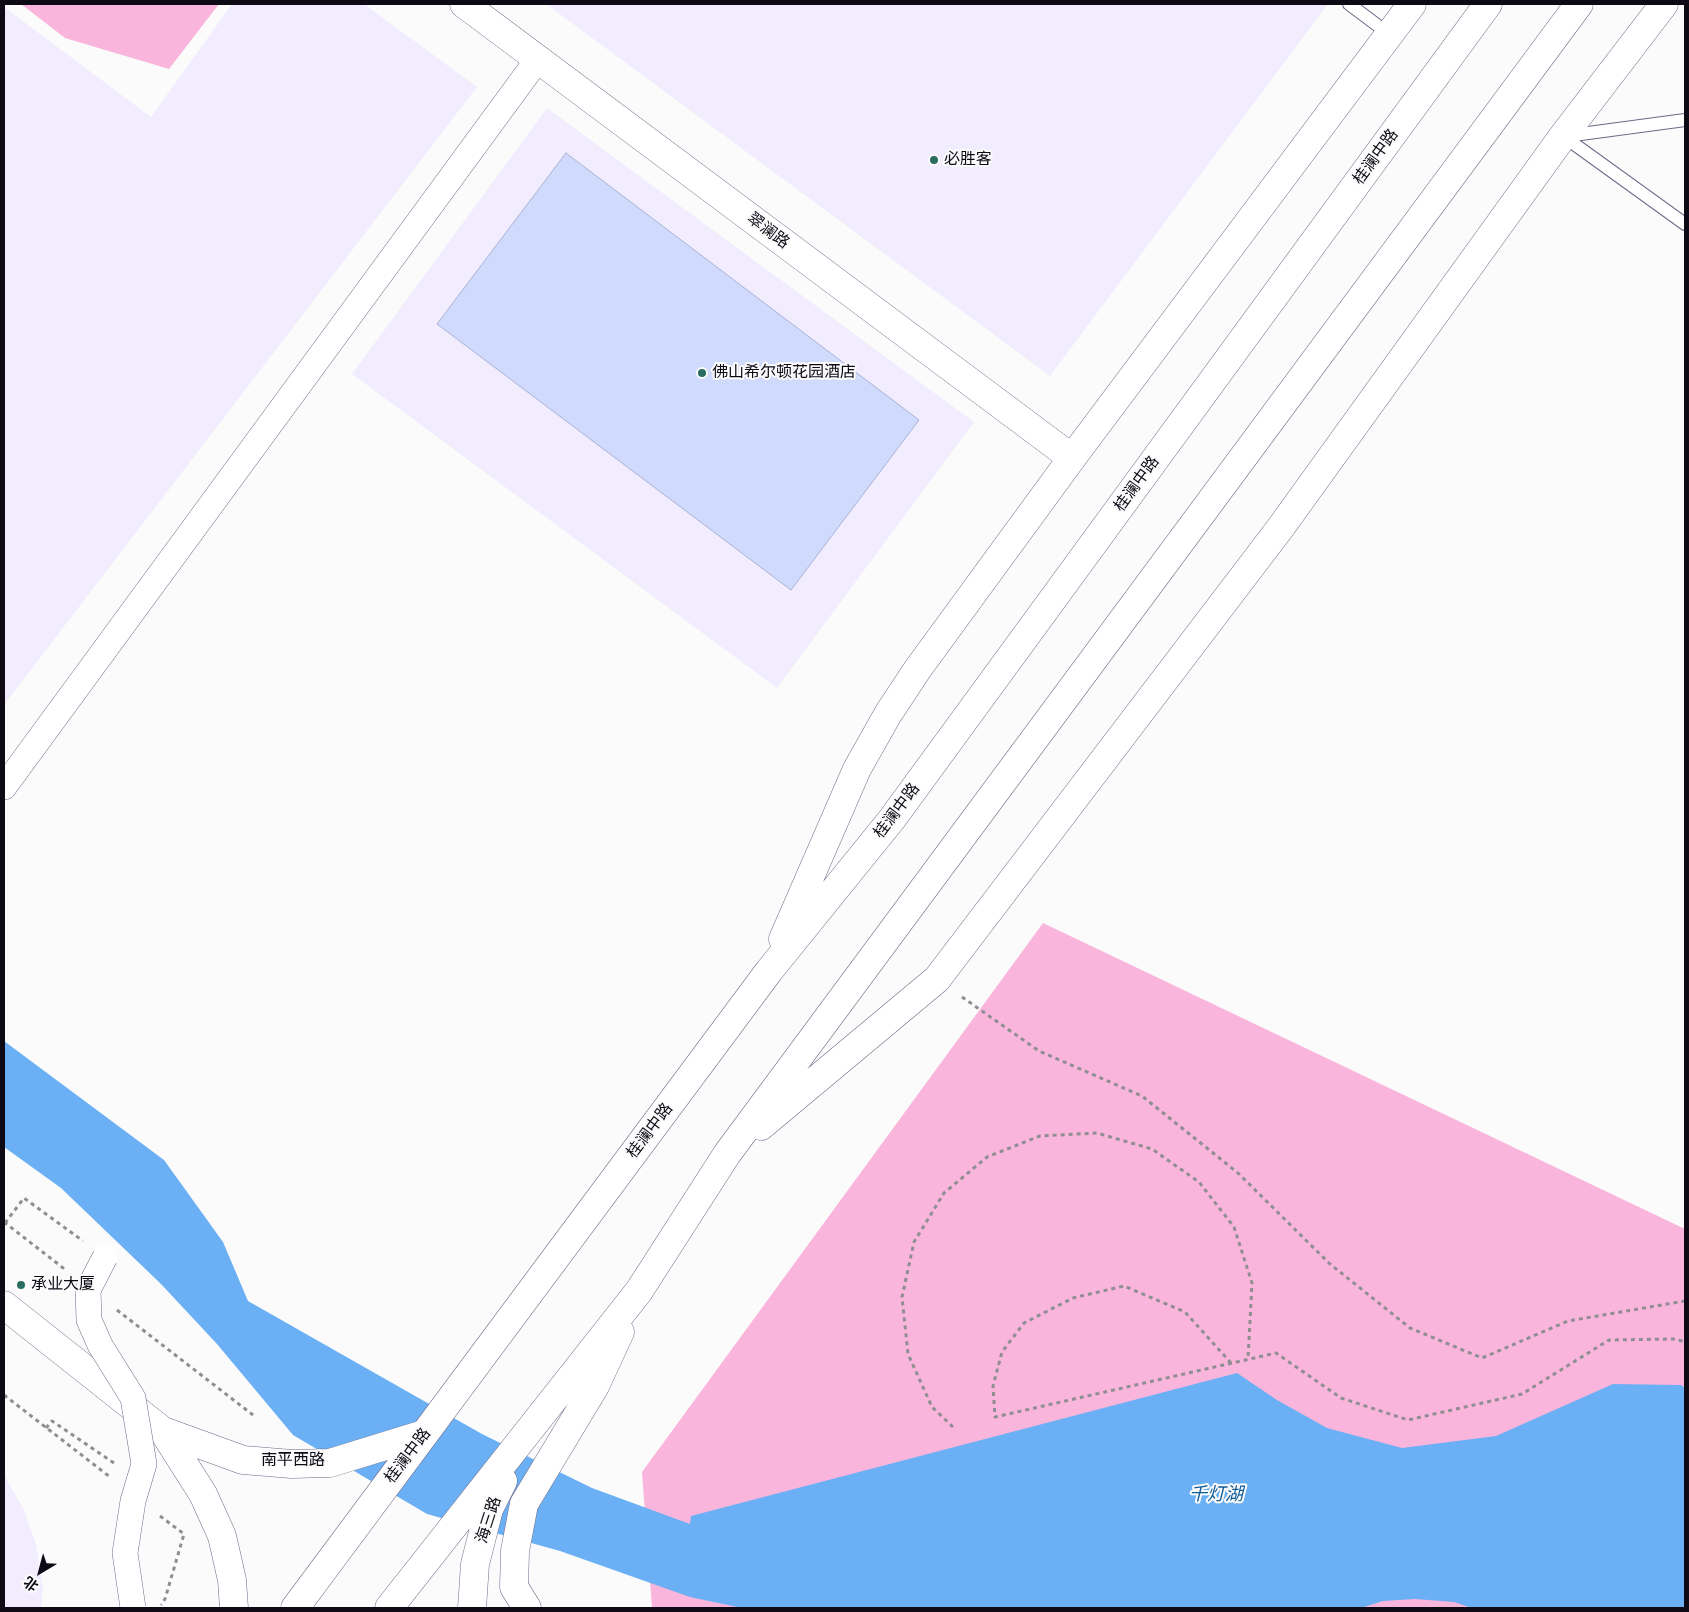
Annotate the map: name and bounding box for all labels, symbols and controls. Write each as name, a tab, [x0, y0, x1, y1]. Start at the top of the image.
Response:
street label: 桂澜中路	[1349, 125, 1403, 189]
place label: 必胜客	[944, 150, 992, 170]
marker: 必胜客	[928, 154, 940, 166]
street label: 翠澜路	[743, 209, 793, 253]
place label: 佛山希尔顿花园酒店	[712, 363, 856, 383]
marker: 佛山希尔顿花园酒店	[696, 367, 708, 379]
street label: 桂澜中路	[1110, 452, 1164, 516]
street label: 桂澜中路	[870, 780, 924, 842]
street label: 桂澜中路	[623, 1100, 677, 1162]
place label: 承业大厦	[31, 1275, 95, 1295]
marker: 承业大厦	[15, 1279, 27, 1291]
street label: 桂澜中路	[381, 1425, 435, 1487]
street label: 南平西路	[261, 1451, 325, 1471]
water label: 千灯湖	[1189, 1484, 1243, 1506]
street label: 海三路	[472, 1494, 506, 1546]
north arrow	[15, 1547, 65, 1597]
text: 北	[21, 1573, 41, 1595]

